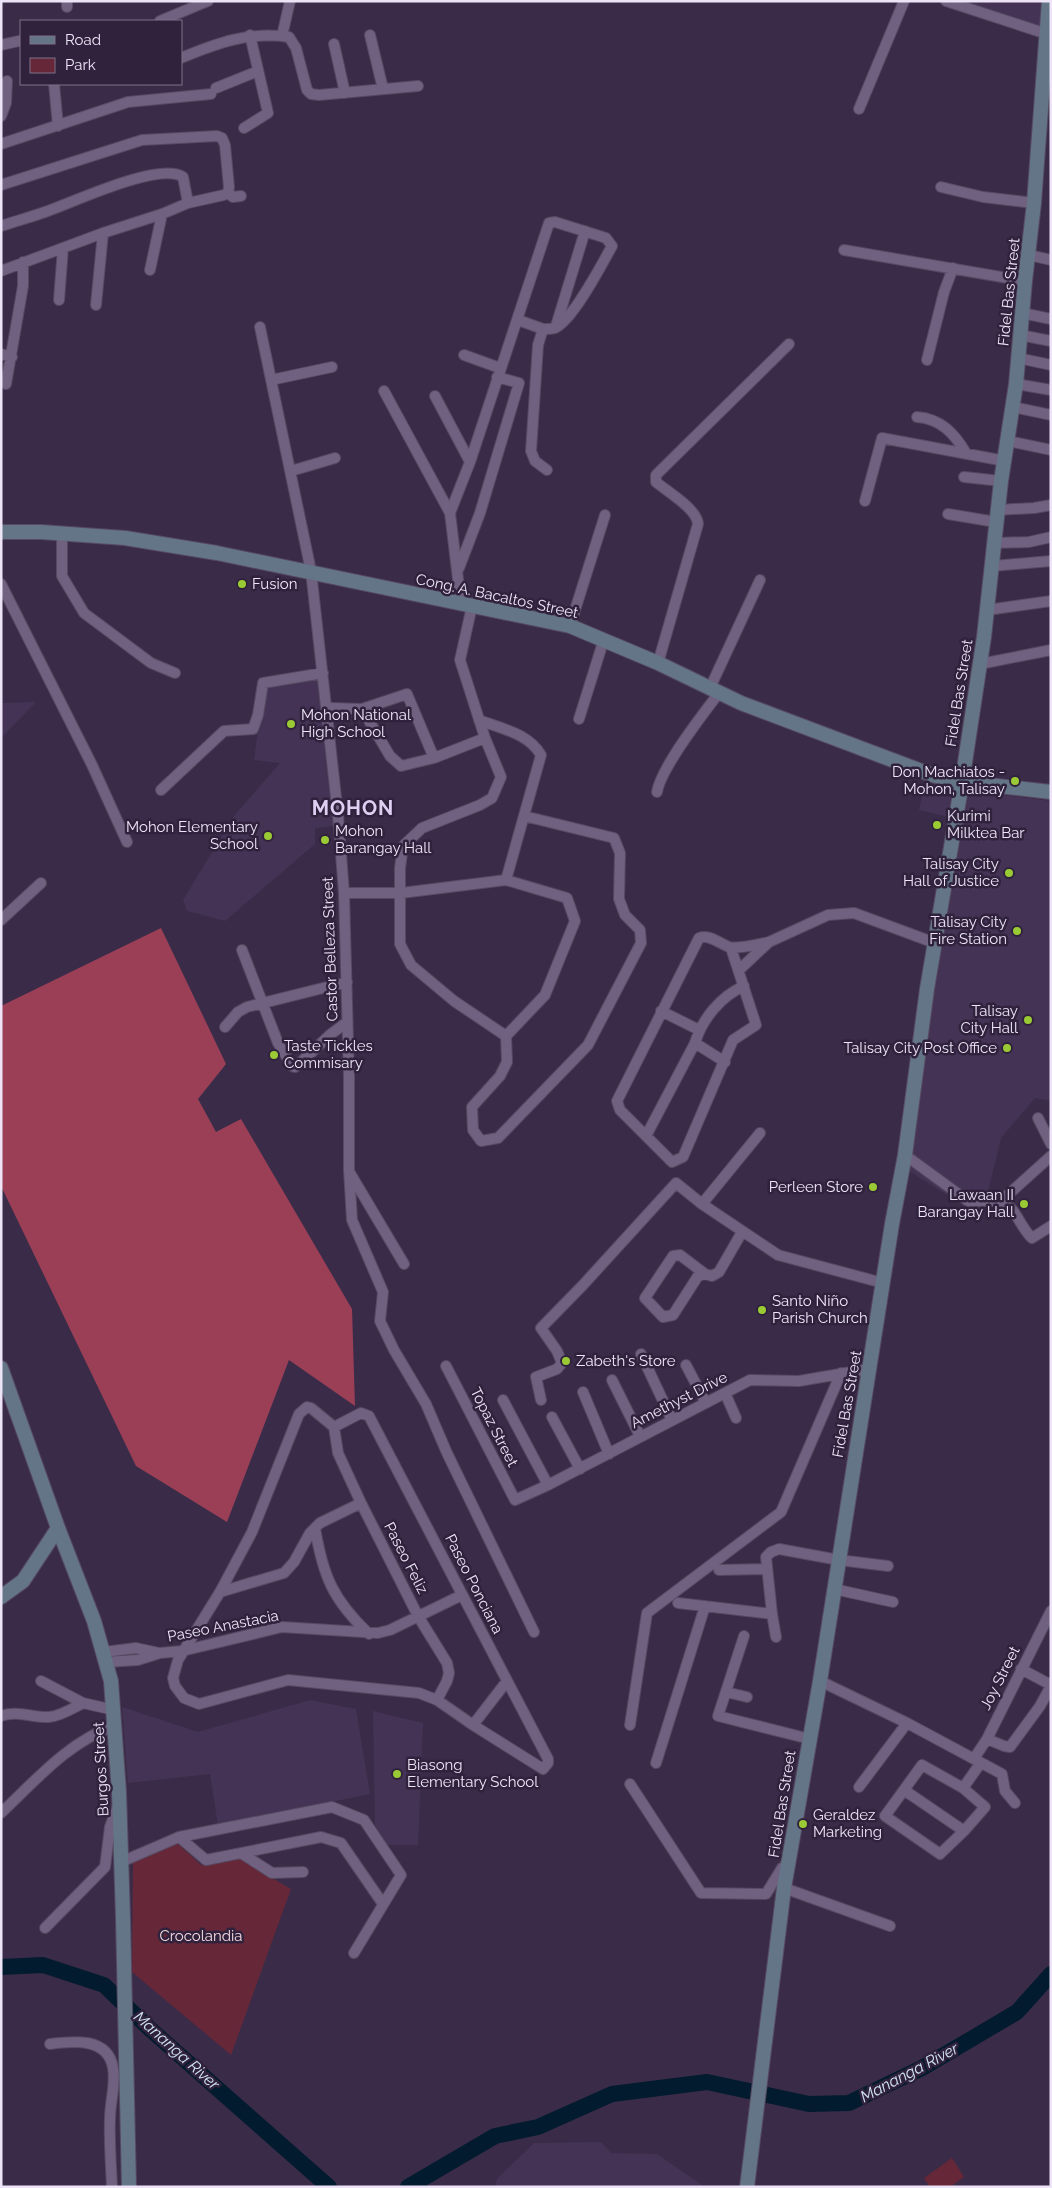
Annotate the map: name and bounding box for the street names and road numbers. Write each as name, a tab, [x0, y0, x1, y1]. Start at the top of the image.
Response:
street label: Fidel Bas Street	[994, 237, 1024, 347]
street label: Cong. A. Bacaltos Street	[414, 570, 580, 622]
street label: Fidel Bas Street	[942, 638, 976, 748]
street label: Castor Belleza Street	[318, 876, 342, 1022]
street label: Fidel Bas Street	[829, 1349, 865, 1459]
street label: Amethyst Drive	[628, 1368, 731, 1432]
street label: Topaz Street	[466, 1384, 522, 1470]
street label: Paseo Feliz	[380, 1519, 432, 1597]
street label: Paseo Ponciana	[441, 1531, 507, 1637]
street label: Paseo Anastacia	[166, 1606, 280, 1646]
street label: Joy Street	[976, 1643, 1024, 1713]
street label: Burgos Street	[90, 1721, 112, 1817]
street label: Fidel Bas Street	[765, 1749, 799, 1859]

